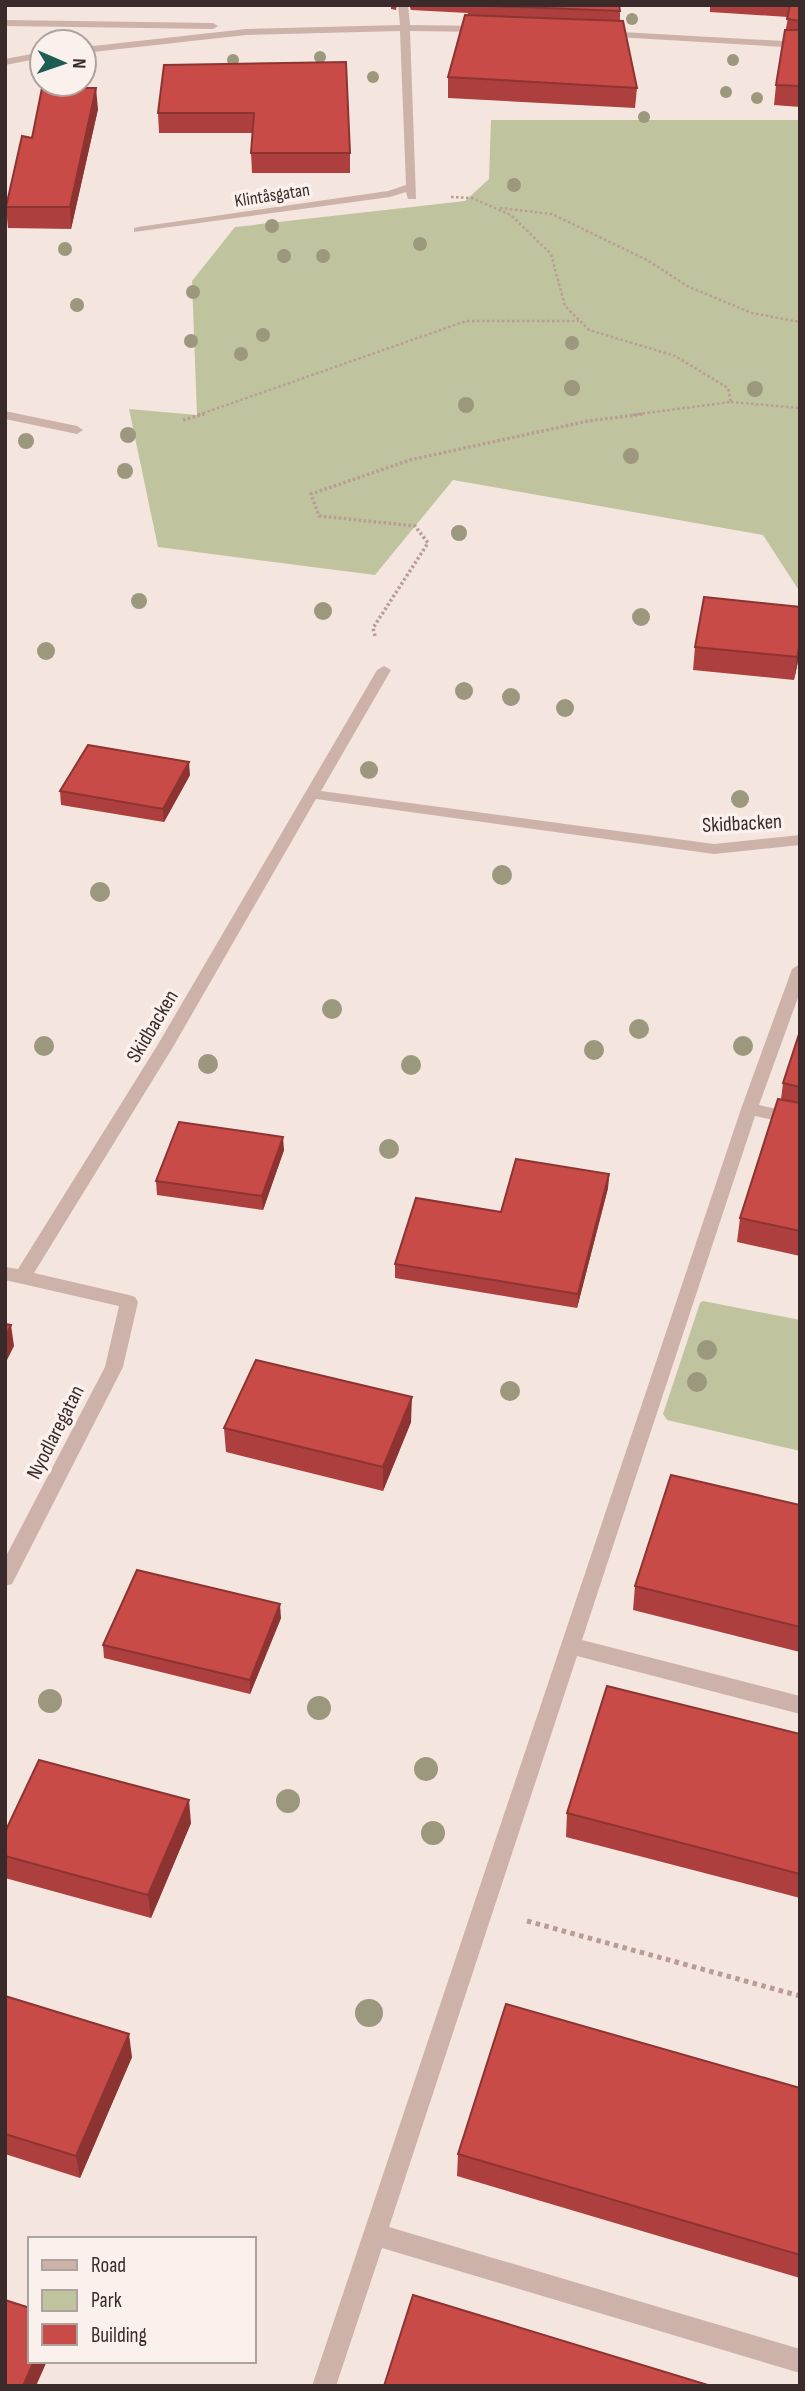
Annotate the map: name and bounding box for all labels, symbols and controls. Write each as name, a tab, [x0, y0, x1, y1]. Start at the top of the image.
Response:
north arrow	[28, 28, 98, 98]
text: N	[67, 58, 90, 69]
street label: Klintåsgatan	[233, 179, 311, 212]
street label: Skidbacken	[701, 809, 783, 838]
street label: Skidbacken	[121, 986, 184, 1067]
street label: Nyodlaregatan	[21, 1381, 90, 1483]
legend	[28, 2237, 256, 2363]
text: Road	[91, 2253, 126, 2278]
text: Park	[91, 2288, 122, 2313]
text: Building	[91, 2323, 147, 2348]

